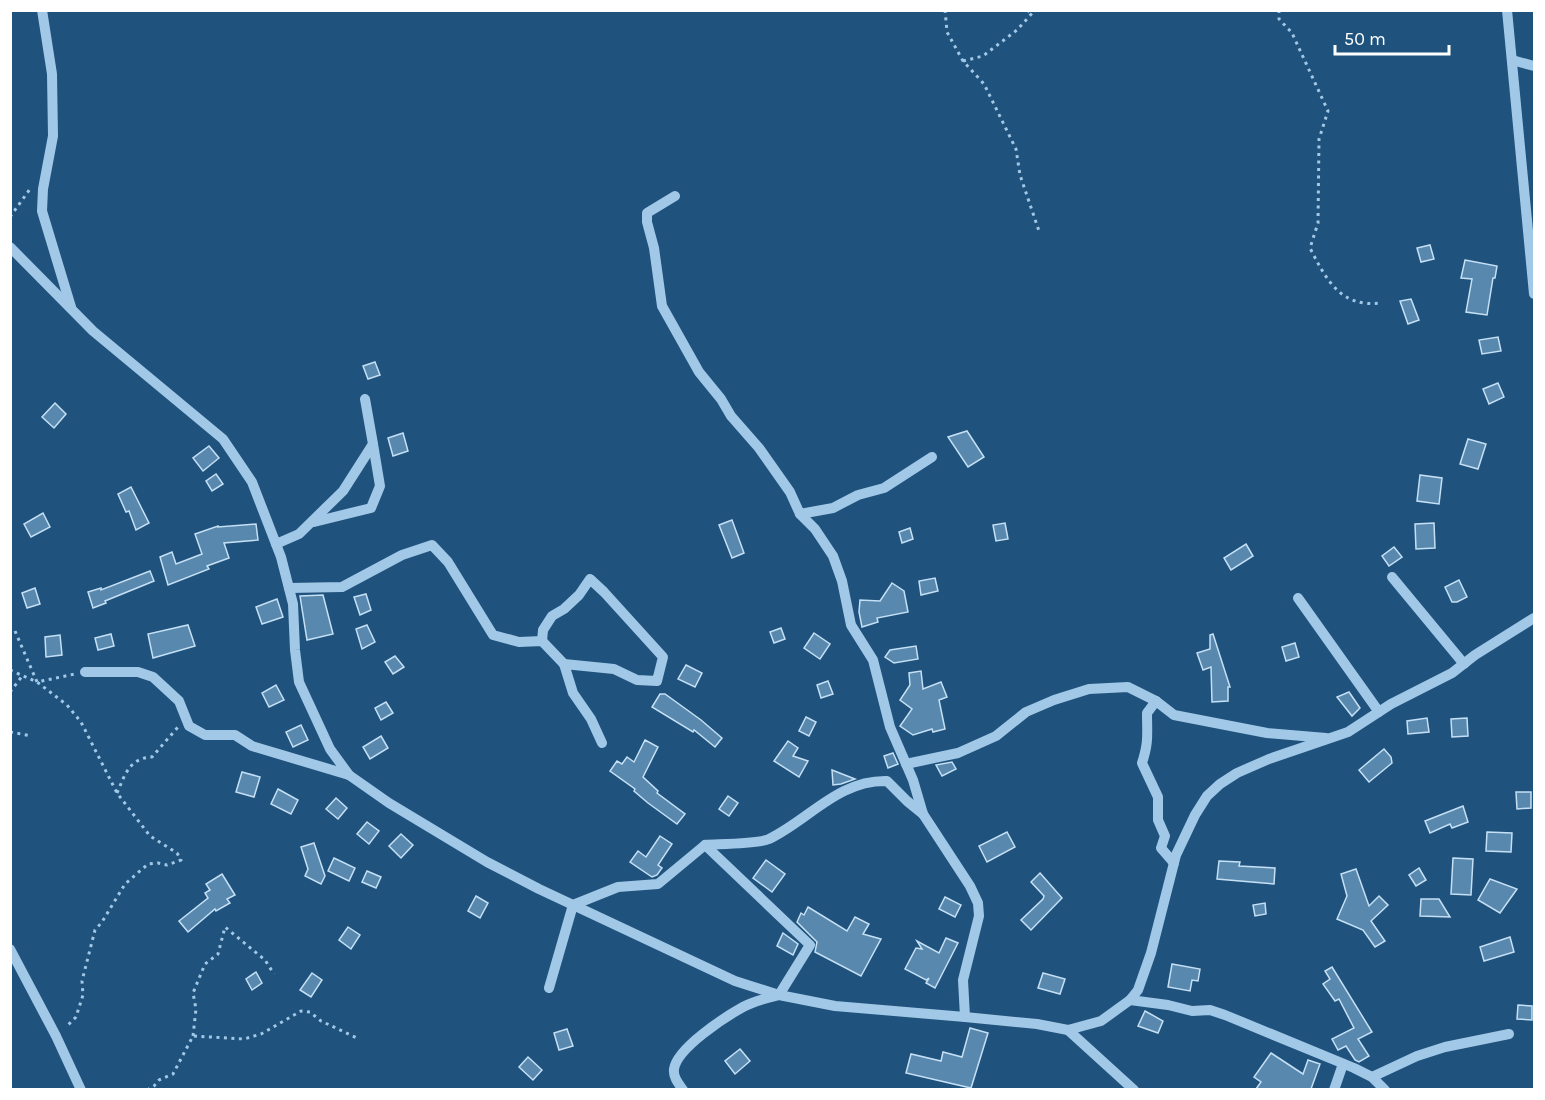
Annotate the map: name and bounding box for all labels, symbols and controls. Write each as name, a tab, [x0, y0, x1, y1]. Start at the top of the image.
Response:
scale bar	[1335, 18, 1449, 56]
text: 50 m	[1344, 28, 1386, 50]

